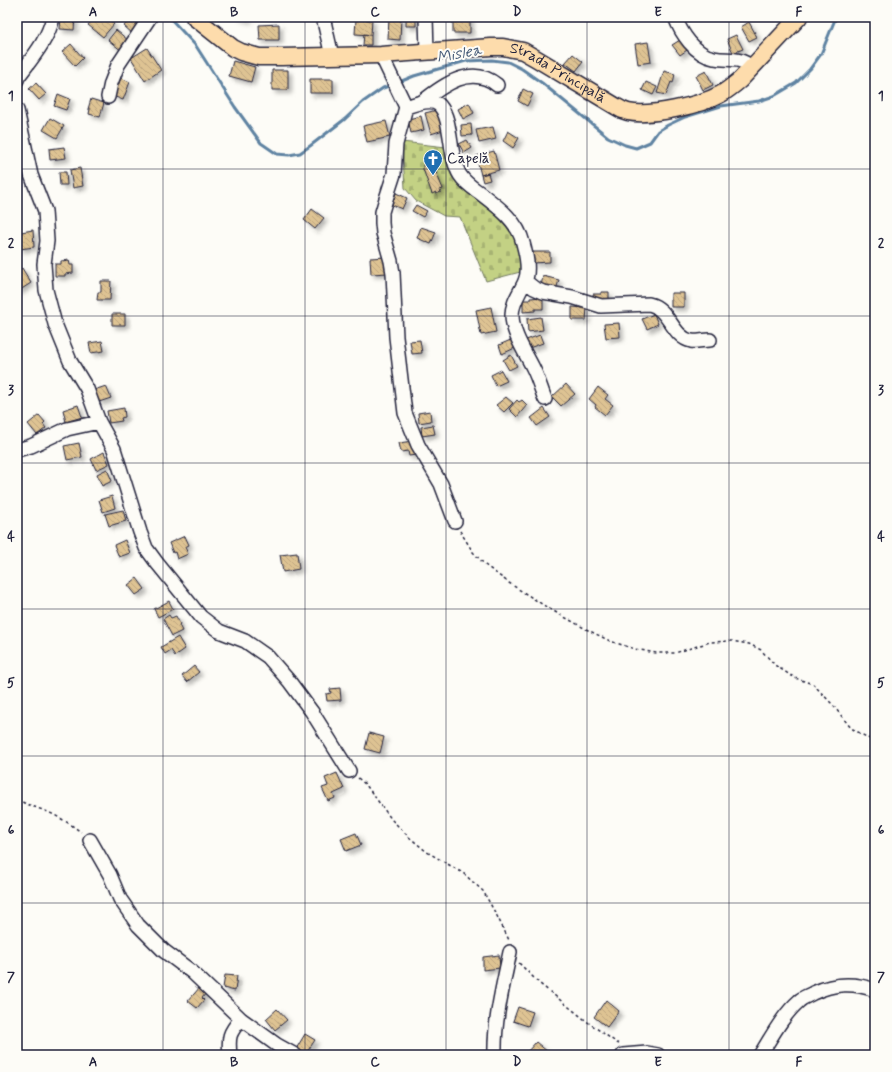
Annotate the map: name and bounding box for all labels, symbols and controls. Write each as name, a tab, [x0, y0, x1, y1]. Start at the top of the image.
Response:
text: A	[89, 4, 97, 21]
text: B	[230, 4, 239, 21]
text: C	[370, 4, 380, 21]
text: D	[513, 4, 522, 21]
text: E	[654, 4, 662, 21]
text: F	[796, 4, 803, 21]
water label: Mislea	[435, 39, 485, 69]
street label: Strada Principală	[508, 39, 610, 108]
text: 1	[8, 88, 14, 105]
text: 1	[878, 88, 884, 105]
church icon: Capelă	[422, 148, 444, 176]
place label: Capelă	[447, 149, 490, 169]
text: 2	[8, 235, 15, 252]
text: 2	[878, 235, 885, 252]
text: 3	[8, 382, 14, 399]
text: 3	[878, 382, 884, 399]
text: 4	[7, 529, 15, 546]
text: 4	[877, 529, 885, 546]
text: 5	[7, 675, 15, 692]
text: 5	[877, 675, 885, 692]
text: 6	[8, 822, 15, 839]
text: 6	[878, 822, 885, 839]
text: 7	[7, 969, 15, 986]
text: 7	[877, 969, 885, 986]
text: A	[89, 1054, 97, 1071]
text: B	[230, 1054, 239, 1071]
text: C	[370, 1054, 380, 1071]
text: D	[513, 1054, 522, 1071]
text: E	[654, 1054, 662, 1071]
text: F	[796, 1054, 803, 1071]

